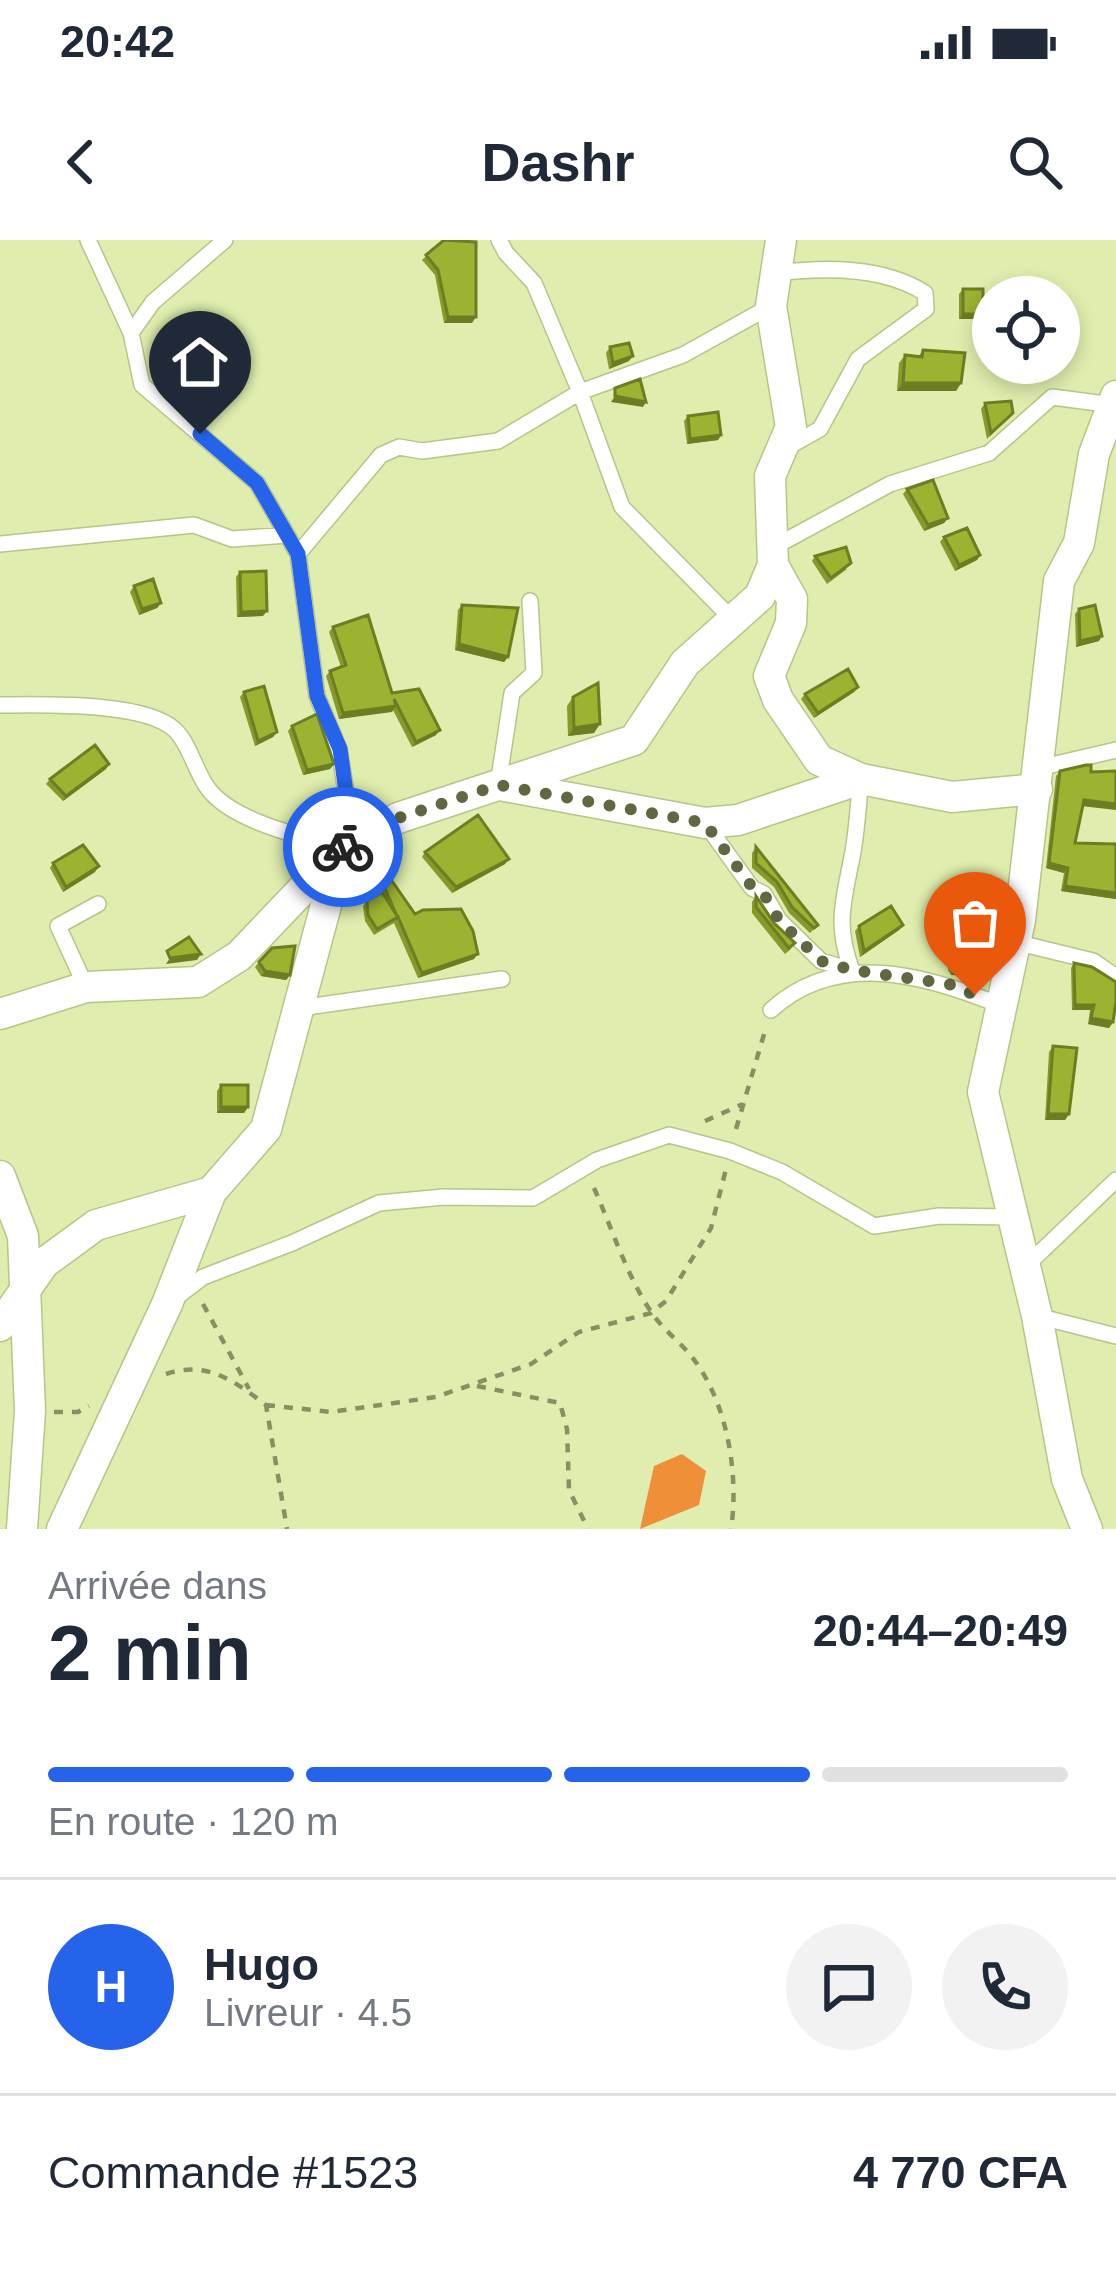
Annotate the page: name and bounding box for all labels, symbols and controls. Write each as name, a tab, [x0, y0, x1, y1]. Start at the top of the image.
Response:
text: 20:42	[60, 16, 175, 67]
icon: back	[48, 129, 114, 195]
icon: search	[1002, 129, 1068, 195]
text: Dashr	[481, 132, 635, 192]
map controls	[972, 276, 1080, 384]
button: locate	[972, 276, 1080, 384]
pin	[149, 311, 251, 434]
icon: home	[167, 329, 233, 395]
courier	[283, 787, 403, 907]
icon: bike	[310, 814, 376, 880]
pin	[924, 872, 1026, 995]
icon: bag	[942, 890, 1008, 956]
text: Arrivée dans	[48, 1564, 267, 1607]
text: 20:44–20:49	[813, 1605, 1068, 1656]
text: 2 min	[48, 1609, 252, 1697]
text: En route · 120 m	[48, 1800, 338, 1843]
button: chat	[786, 1924, 912, 2050]
button: phone	[942, 1924, 1068, 2050]
text: Hugo	[204, 1939, 319, 1990]
text: H	[95, 1961, 127, 2012]
text: Livreur · 4.5	[204, 1991, 412, 2034]
text: Commande #1523	[48, 2147, 418, 2198]
text: 4 770 CFA	[853, 2147, 1068, 2198]

